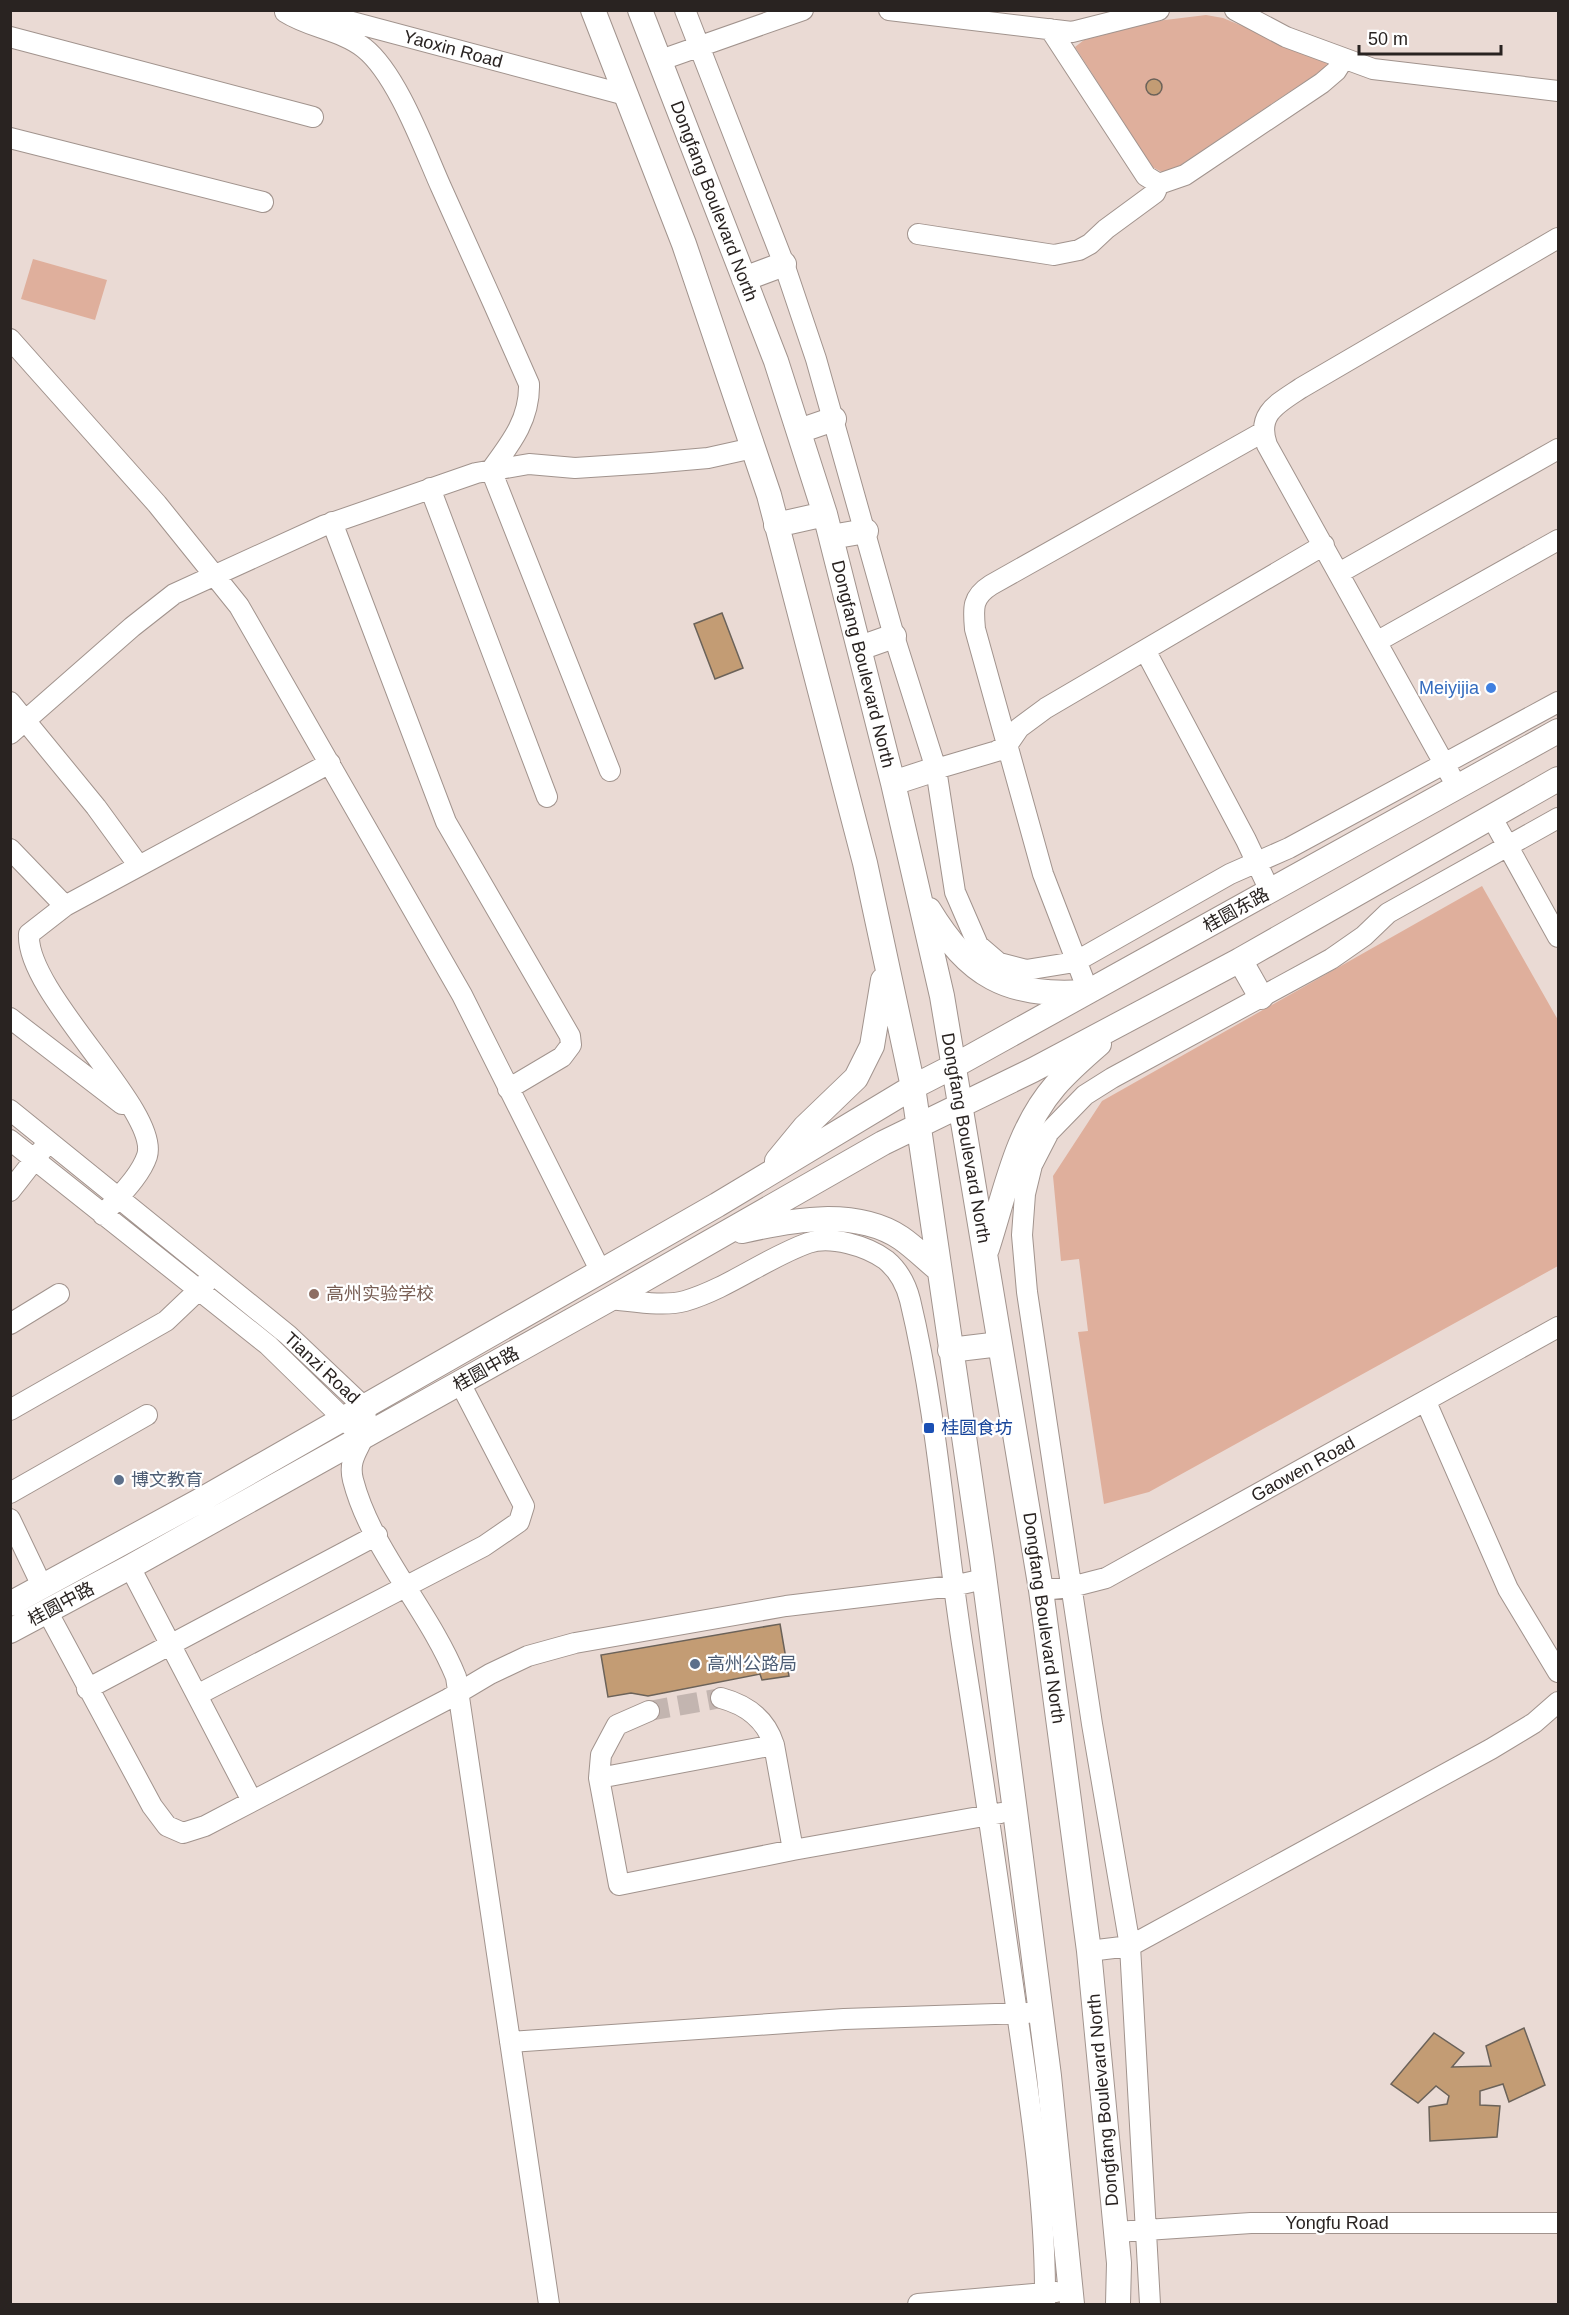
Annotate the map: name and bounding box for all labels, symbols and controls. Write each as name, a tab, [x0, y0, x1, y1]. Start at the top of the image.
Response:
scale bar	[1359, 18, 1502, 56]
street label: Yaoxin Road	[401, 26, 505, 72]
text: 50 m	[1368, 29, 1408, 49]
street label: Dongfang Boulevard North	[666, 98, 762, 304]
street label: Dongfang Boulevard North	[828, 558, 898, 770]
place label: Meiyijia	[1419, 678, 1480, 698]
marker: Meiyijia	[1484, 681, 1498, 695]
street label: 桂圆东路	[1200, 884, 1272, 936]
street label: Dongfang Boulevard North	[938, 1031, 994, 1245]
place label: 高州实验学校	[326, 1284, 434, 1304]
marker: 高州实验学校	[307, 1287, 321, 1301]
street label: Tianzi Road	[280, 1328, 364, 1408]
street label: 桂圆中路	[450, 1343, 522, 1395]
place label: 桂圆食坊	[941, 1418, 1013, 1438]
marker: 桂圆食坊	[922, 1421, 936, 1435]
street label: Gaowen Road	[1248, 1432, 1358, 1506]
place label: 博文教育	[131, 1470, 203, 1490]
marker: 博文教育	[112, 1473, 126, 1487]
street label: Dongfang Boulevard North	[1019, 1511, 1069, 1725]
street label: 桂圆中路	[25, 1578, 97, 1630]
place label: 高州公路局	[707, 1654, 797, 1674]
marker: 高州公路局	[688, 1657, 702, 1671]
street label: Dongfang Boulevard North	[1084, 1993, 1122, 2207]
street label: Yongfu Road	[1285, 2213, 1389, 2233]

